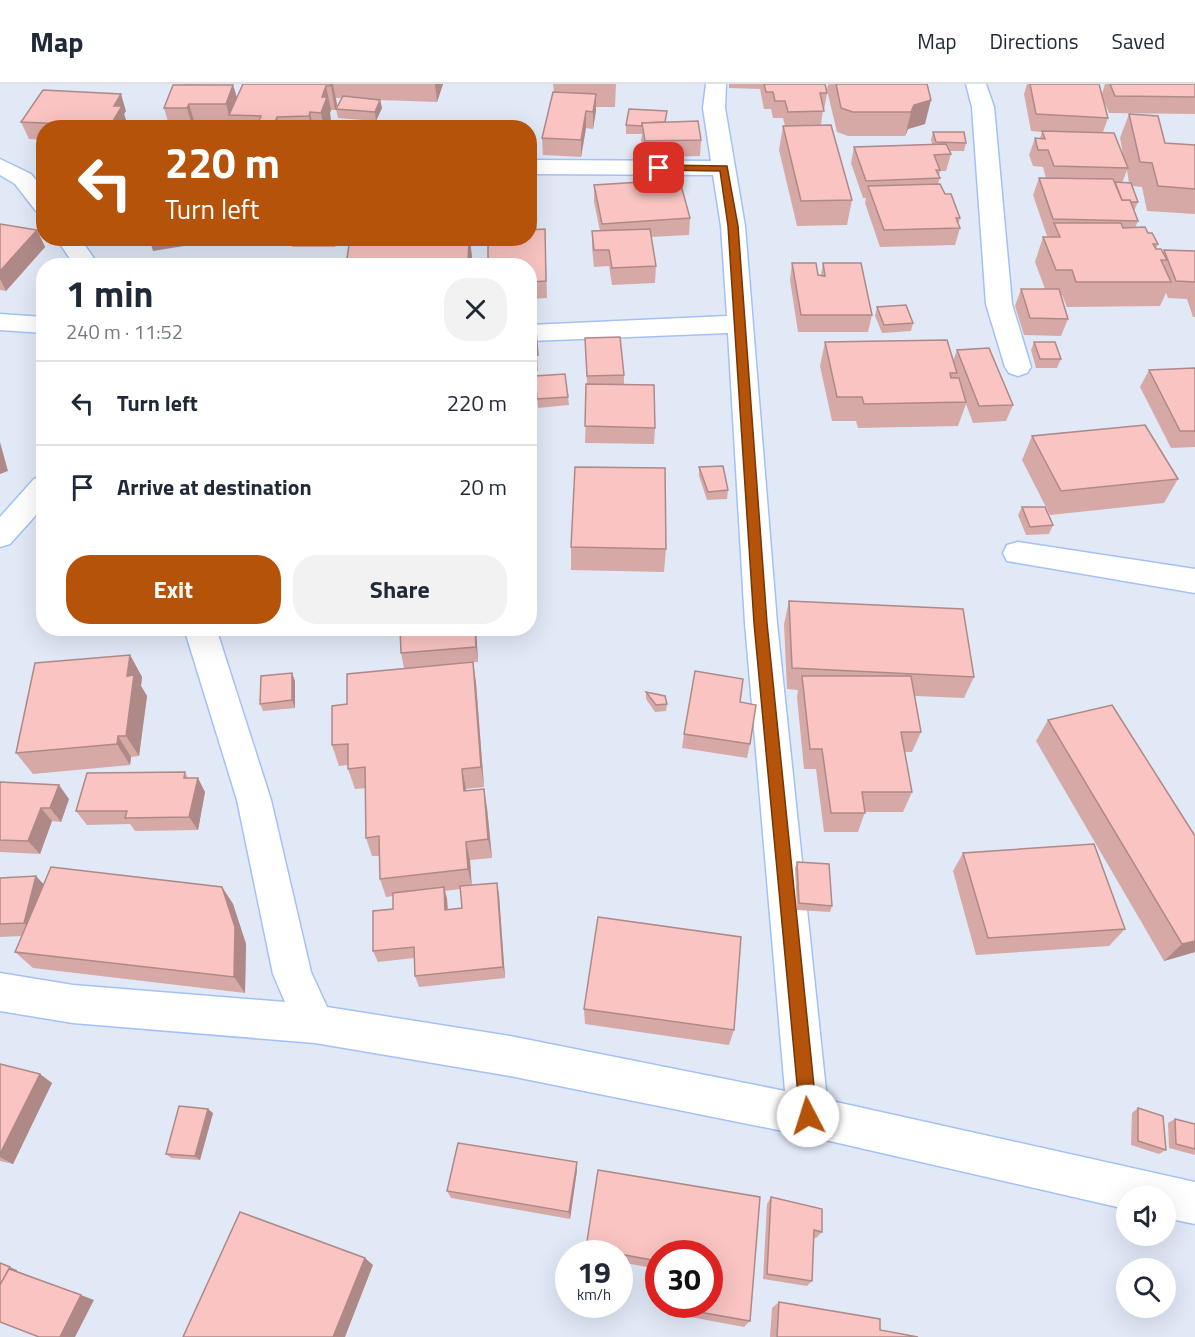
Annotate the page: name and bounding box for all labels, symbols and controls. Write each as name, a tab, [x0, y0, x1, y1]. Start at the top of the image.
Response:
text: Map	[30, 20, 84, 63]
text: Map	[917, 25, 957, 57]
text: Directions	[990, 25, 1079, 57]
text: Saved	[1112, 25, 1165, 57]
text: 220 m	[165, 130, 280, 194]
pin	[633, 142, 684, 193]
icon: left	[66, 144, 144, 222]
icon: arrive	[642, 151, 675, 184]
text: Turn left	[165, 188, 259, 229]
text: 1 min	[66, 266, 153, 321]
button: close	[444, 278, 507, 341]
text: 240 m · 11:52	[66, 316, 183, 347]
text: Turn left	[117, 386, 198, 420]
text: 220 m	[447, 386, 507, 420]
icon: left	[66, 387, 99, 420]
text: Arrive at destination	[117, 470, 312, 504]
text: 20 m	[459, 470, 507, 504]
icon: arrive	[66, 471, 99, 504]
button: Exit	[66, 555, 281, 624]
button: Share	[293, 555, 507, 624]
position arrow	[776, 1084, 840, 1148]
map controls	[1116, 1186, 1176, 1318]
button: sound	[1116, 1186, 1176, 1246]
speed limit sign: 30	[645, 1240, 723, 1318]
text: 19	[577, 1249, 611, 1295]
button: search	[1116, 1258, 1176, 1318]
text: km/h	[577, 1283, 611, 1306]

